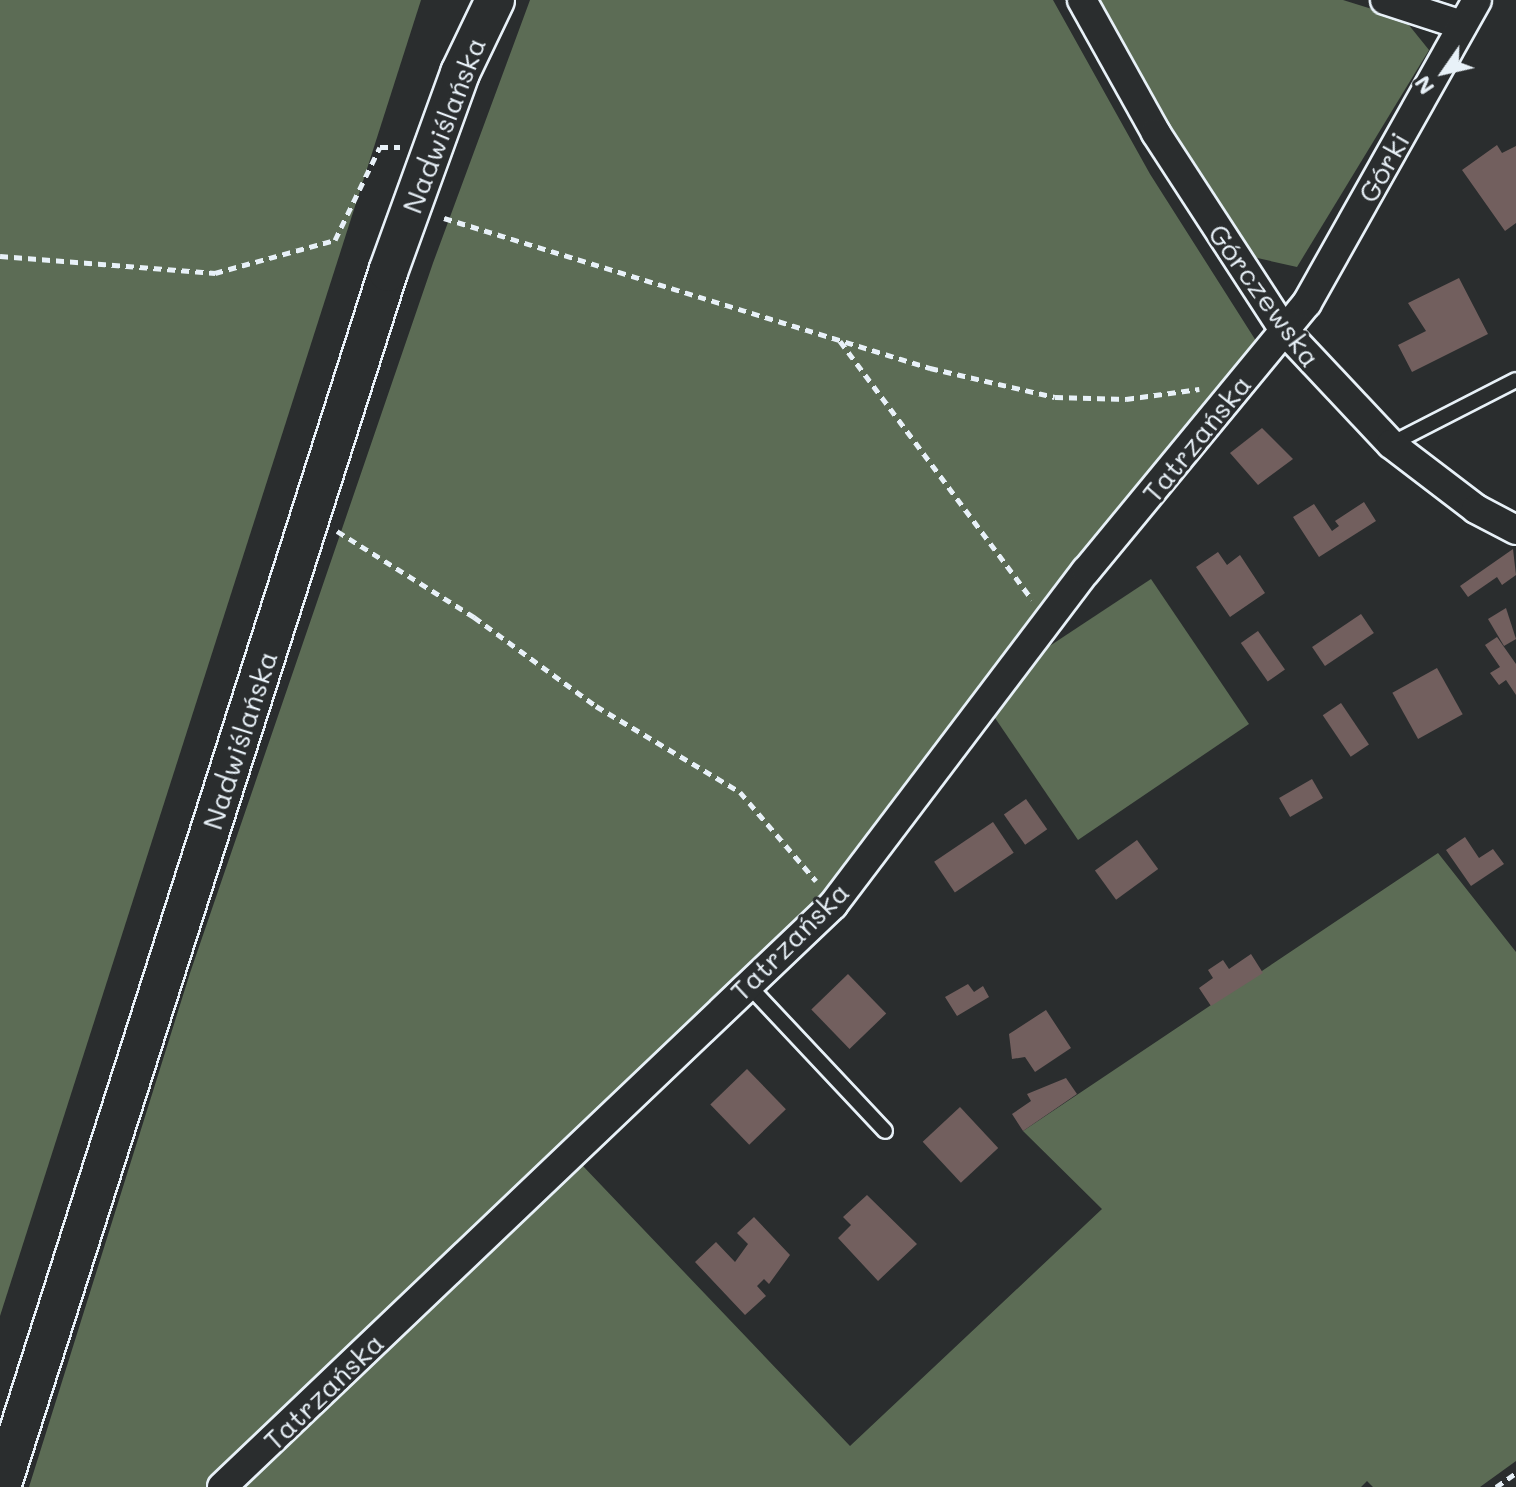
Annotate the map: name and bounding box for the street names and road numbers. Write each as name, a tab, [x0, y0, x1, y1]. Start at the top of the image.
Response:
street label: Nadwiślańska	[394, 32, 492, 218]
street label: Górki	[1350, 126, 1416, 208]
street label: Górczewska	[1202, 217, 1328, 373]
street label: Tatrzańska	[1135, 368, 1257, 508]
street label: Nadwiślańska	[194, 647, 284, 833]
street label: Tatrzańska	[723, 875, 855, 1007]
street label: Tatrzańska	[256, 1325, 390, 1457]

